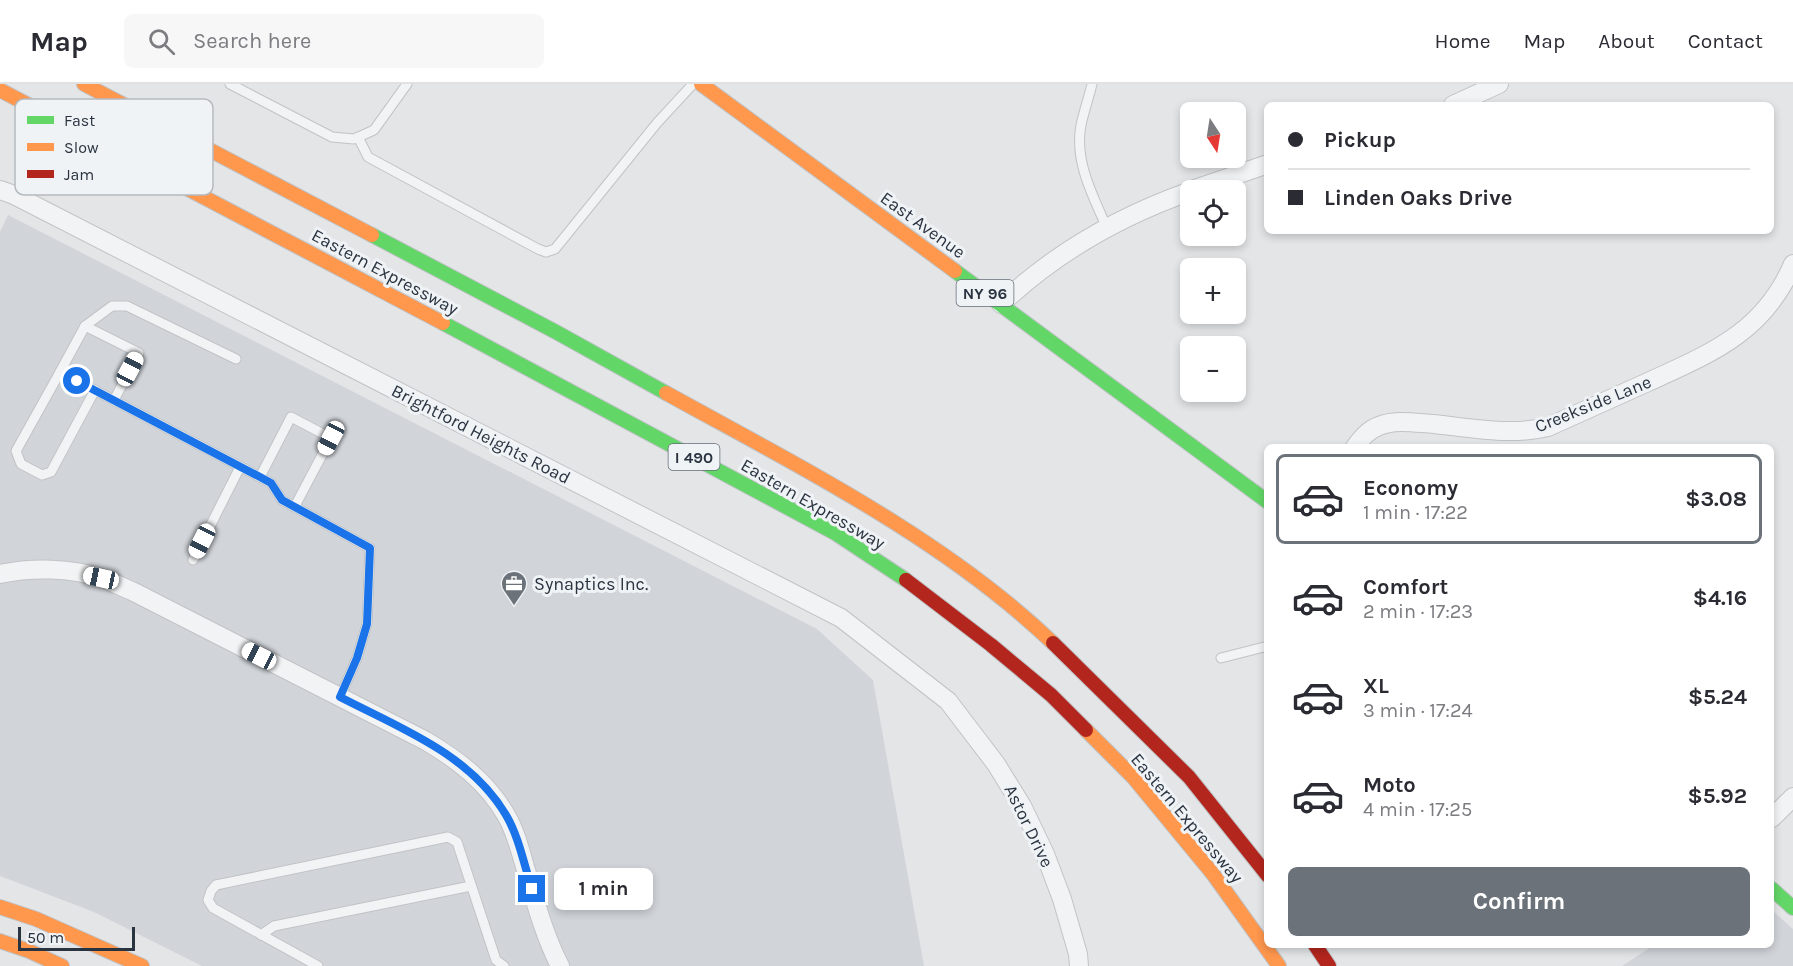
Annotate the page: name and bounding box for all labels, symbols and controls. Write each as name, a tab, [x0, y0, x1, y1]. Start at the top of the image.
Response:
search box	[124, 14, 544, 68]
text: Map	[30, 25, 88, 58]
icon: search	[145, 25, 178, 58]
text: Search here	[193, 28, 311, 54]
text: Home	[1435, 29, 1491, 53]
text: Map	[1524, 29, 1565, 53]
text: About	[1598, 29, 1655, 53]
text: Contact	[1688, 29, 1763, 53]
legend	[15, 99, 213, 195]
north arrow	[1180, 102, 1246, 168]
map controls	[1180, 102, 1246, 402]
text: Fast	[64, 111, 95, 130]
text: Pickup	[1324, 127, 1396, 153]
text: Slow	[64, 138, 99, 157]
text: Jam	[64, 165, 94, 184]
button: locate	[1180, 180, 1246, 246]
text: Linden Oaks Drive	[1324, 185, 1512, 211]
street label: East Avenue	[876, 187, 970, 263]
street label: Eastern Expressway	[308, 224, 463, 320]
button: +	[1180, 258, 1246, 324]
road number: NY 96	[956, 280, 1014, 306]
button: −	[1180, 336, 1246, 402]
car	[114, 349, 146, 389]
route start	[63, 367, 90, 394]
street label: Creekside Lane	[1532, 371, 1654, 437]
street label: Brightford Heights Road	[388, 379, 574, 489]
car	[315, 418, 347, 458]
road number: I 490	[668, 444, 720, 470]
street label: Eastern Expressway	[737, 454, 890, 555]
icon: car	[1291, 472, 1345, 526]
text: Economy	[1363, 475, 1458, 501]
text: $3.08	[1685, 486, 1747, 512]
text: 1 min · 17:22	[1363, 501, 1468, 524]
car	[186, 521, 218, 561]
car	[82, 565, 120, 591]
office icon: Synaptics Inc.	[499, 569, 529, 607]
icon: car	[1291, 571, 1345, 625]
place label: Synaptics Inc.	[534, 573, 648, 595]
text: Comfort	[1363, 574, 1448, 600]
text: $4.16	[1693, 585, 1747, 611]
text: 2 min · 17:23	[1363, 600, 1473, 623]
car	[239, 640, 279, 672]
icon: car	[1291, 670, 1345, 724]
text: XL	[1363, 673, 1389, 699]
text: $5.24	[1688, 684, 1747, 710]
text: 3 min · 17:24	[1363, 699, 1473, 722]
street label: Eastern Expressway	[1126, 749, 1248, 888]
icon: car	[1291, 769, 1345, 823]
text: Moto	[1363, 772, 1416, 798]
street label: Astor Drive	[1000, 781, 1058, 871]
text: $5.92	[1688, 783, 1747, 809]
text: 4 min · 17:25	[1363, 798, 1472, 821]
button: Confirm	[1288, 867, 1750, 936]
callout: 1 min	[553, 868, 652, 910]
route end	[518, 875, 545, 902]
text: 1 min	[578, 877, 629, 900]
scale bar	[18, 924, 135, 952]
text: 50 m	[27, 928, 64, 947]

